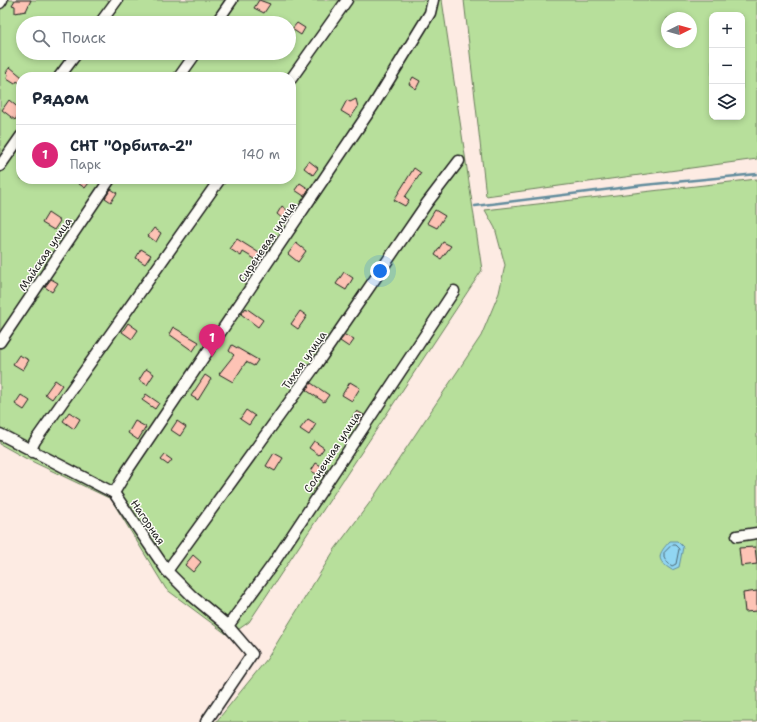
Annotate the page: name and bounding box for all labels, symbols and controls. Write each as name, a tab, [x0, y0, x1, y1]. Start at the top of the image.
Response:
north arrow	[661, 12, 697, 48]
map controls	[709, 12, 745, 120]
button: +	[709, 12, 745, 48]
search box	[16, 16, 296, 60]
icon: search	[30, 27, 52, 49]
text: Поиск	[62, 28, 106, 48]
button: −	[709, 48, 745, 84]
button: layers	[709, 84, 745, 120]
text: Рядом	[32, 87, 89, 109]
text: СНТ "Орбита-2"	[70, 136, 193, 156]
text: 1	[42, 146, 48, 163]
text: 140 m	[241, 146, 280, 163]
text: Парк	[70, 156, 101, 173]
street label: Сиреневая улица	[235, 199, 300, 286]
street label: Майская улица	[15, 215, 76, 294]
your location	[370, 261, 390, 281]
pin: 1	[199, 324, 225, 357]
street label: Тихая улица	[279, 328, 330, 393]
street label: Солнечная улица	[301, 409, 364, 496]
street label: Нагорная	[127, 497, 168, 548]

